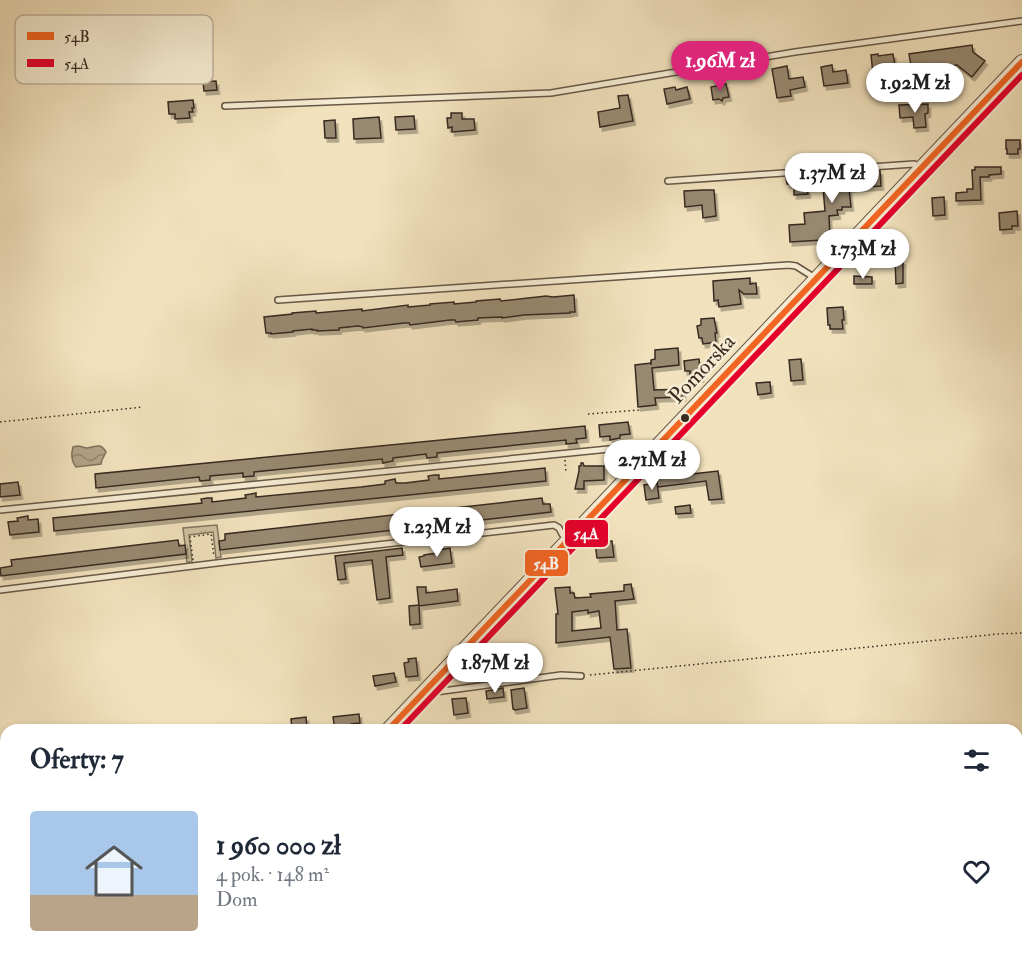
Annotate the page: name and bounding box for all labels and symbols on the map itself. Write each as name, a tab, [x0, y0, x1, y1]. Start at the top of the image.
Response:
legend	[15, 15, 213, 84]
text: 54B	[64, 27, 90, 47]
pin: 1.96M zł	[658, 41, 782, 92]
text: 54A	[64, 54, 89, 74]
pin: 1.92M zł	[853, 63, 977, 114]
pin: 1.37M zł	[770, 153, 894, 204]
pin: 1.73M zł	[801, 229, 925, 280]
street label: Pomorska	[663, 327, 742, 410]
unlabelled marker	[679, 412, 691, 424]
pin: 2.71M zł	[590, 440, 714, 491]
pin: 1.23M zł	[375, 507, 499, 558]
line badge: 54A	[564, 519, 609, 548]
text: 54A	[573, 524, 600, 544]
line badge: 54B	[524, 549, 569, 577]
text: 54B	[533, 554, 559, 574]
pin: 1.87M zł	[433, 643, 557, 694]

